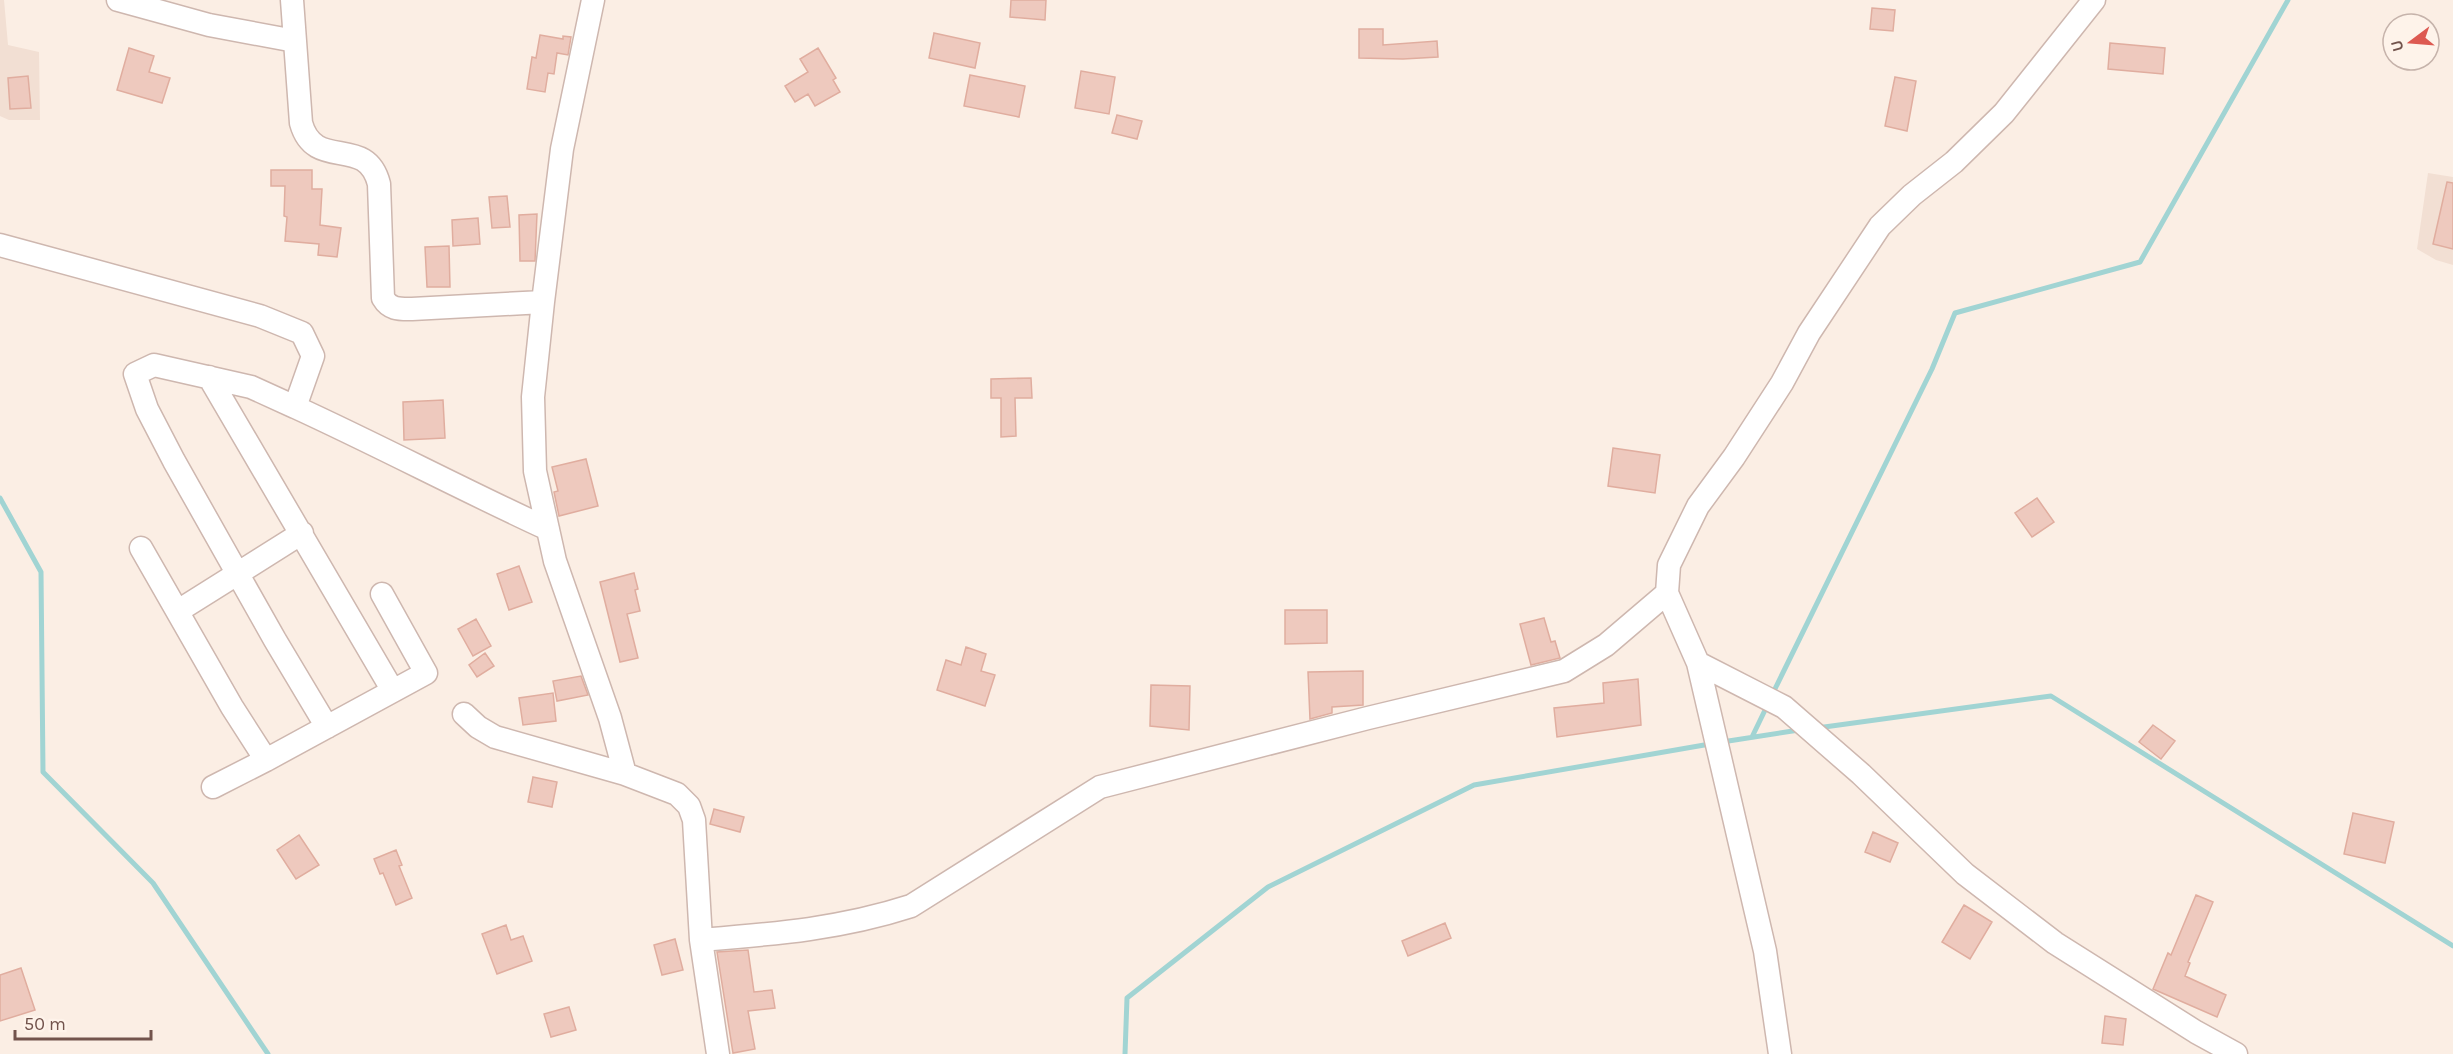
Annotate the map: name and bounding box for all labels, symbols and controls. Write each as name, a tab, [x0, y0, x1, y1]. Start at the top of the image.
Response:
north arrow	[2381, 12, 2441, 72]
text: U	[2386, 38, 2408, 54]
scale bar	[15, 1003, 152, 1041]
text: 50 m	[24, 1013, 66, 1035]

